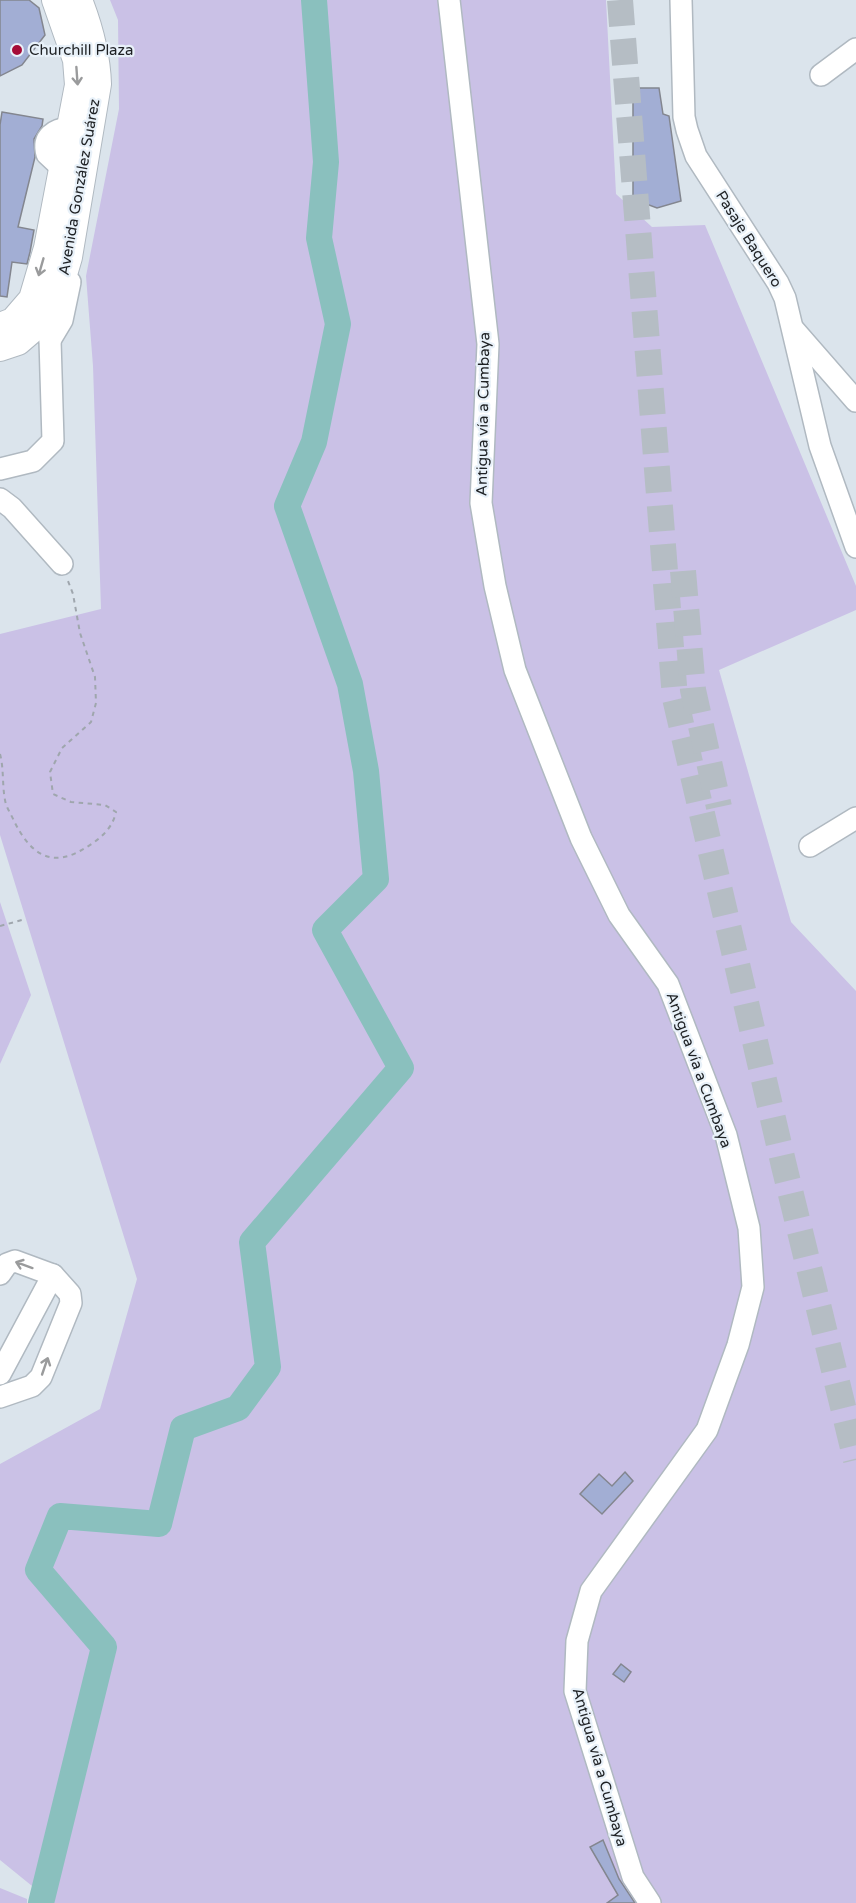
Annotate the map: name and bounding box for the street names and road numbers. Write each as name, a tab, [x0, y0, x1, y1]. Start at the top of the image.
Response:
street label: Avenida González Suárez	[55, 97, 103, 277]
street label: Pasaje Baquero	[712, 187, 786, 291]
street label: Antigua vía a Cumbaya	[473, 332, 493, 496]
street label: Antigua vía a Cumbaya	[662, 990, 736, 1150]
street label: Antigua vía a Cumbaya	[569, 1686, 631, 1848]

